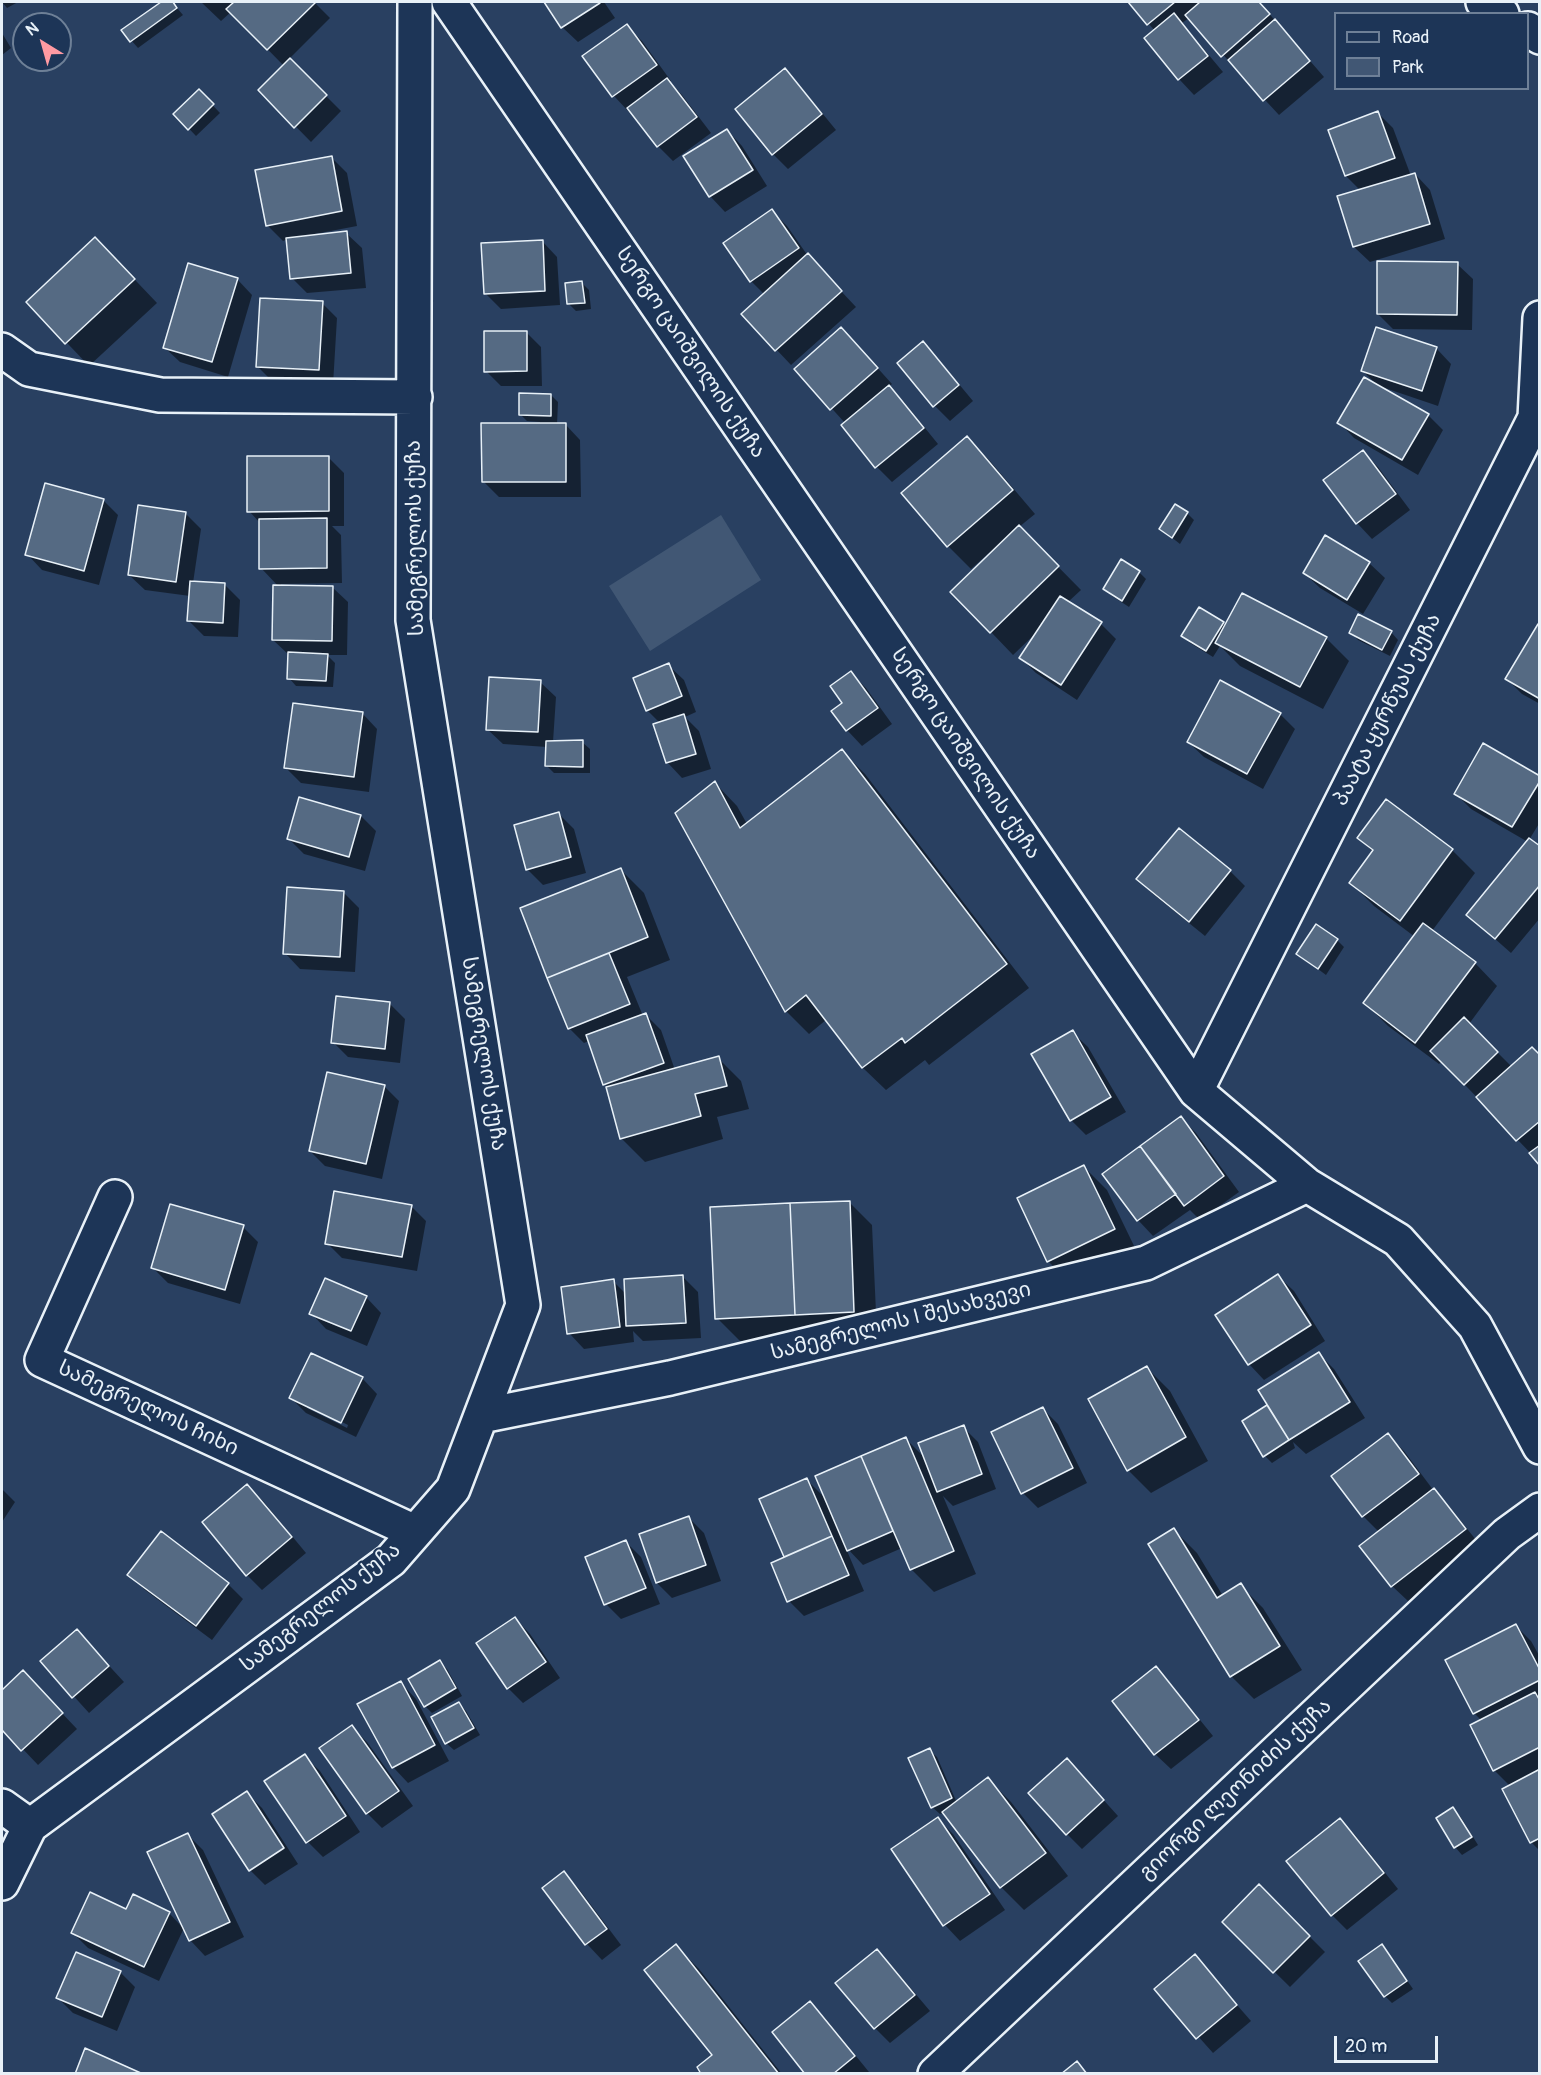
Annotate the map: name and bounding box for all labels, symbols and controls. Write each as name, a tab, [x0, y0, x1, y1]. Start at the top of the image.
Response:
north arrow	[12, 12, 72, 72]
legend	[1334, 12, 1529, 90]
text: N	[22, 18, 43, 40]
text: Road	[1392, 26, 1429, 49]
text: Park	[1392, 56, 1424, 79]
street label: სერგო ცაიშვილის ქუჩა	[610, 243, 770, 463]
street label: სამეგრელოს ქუჩა	[402, 440, 430, 636]
street label: პაატა ყურწუას ქუჩა	[1329, 610, 1447, 810]
street label: სერგო ცაიშვილის ქუჩა	[885, 644, 1045, 864]
street label: სამეგრელოს ქუჩა	[455, 955, 511, 1153]
street label: სამეგრელოს I შესახვევი	[768, 1277, 1034, 1367]
street label: სამეგრელოს ჩიხი	[54, 1356, 242, 1462]
street label: სამეგრელოს ქუჩა	[236, 1538, 406, 1678]
street label: გიორგი ლეონიძის ქუჩა	[1134, 1694, 1338, 1886]
scale bar	[1337, 2024, 1440, 2062]
text: 20 m	[1345, 2035, 1387, 2058]

